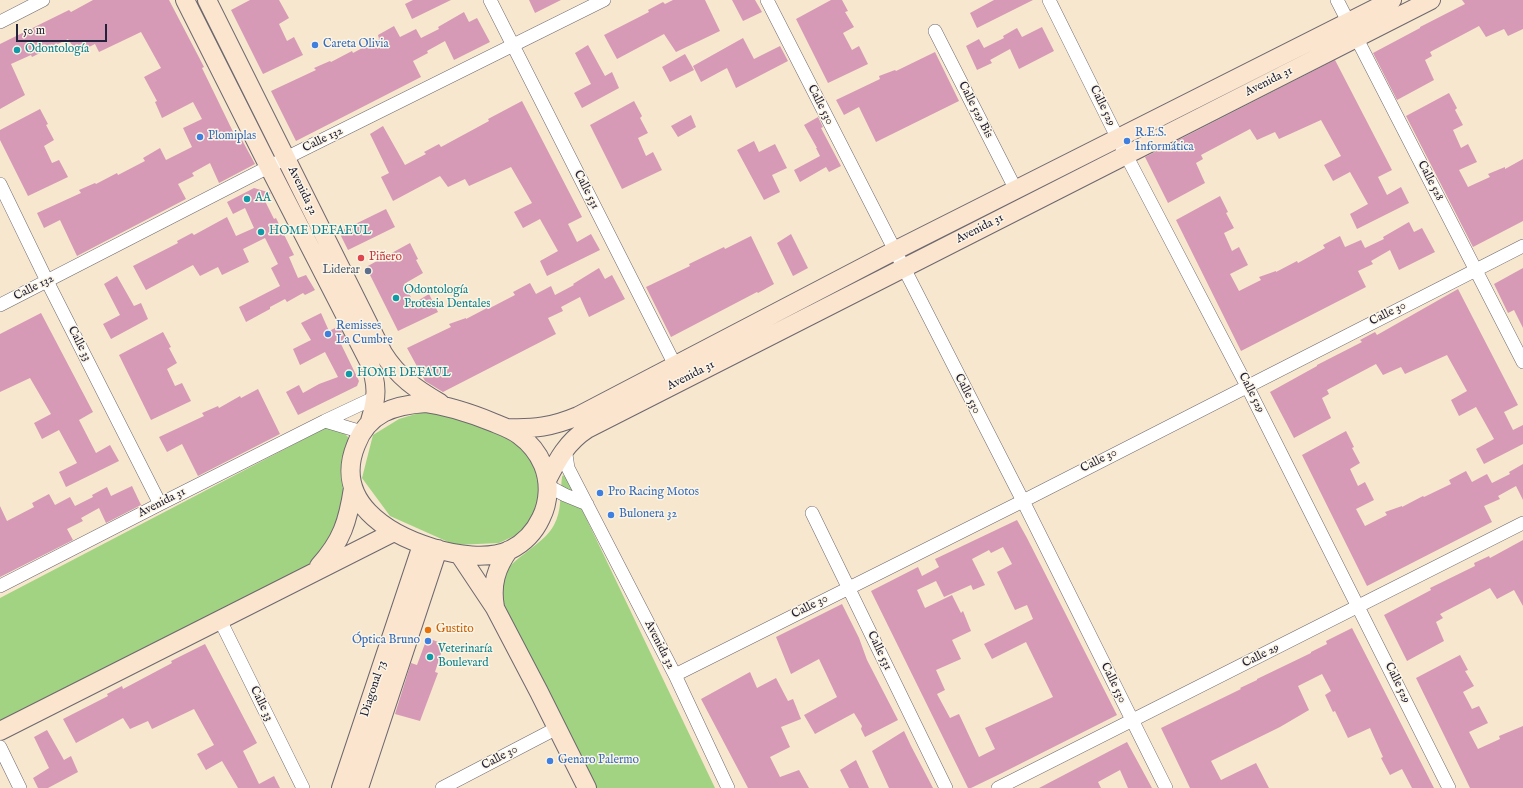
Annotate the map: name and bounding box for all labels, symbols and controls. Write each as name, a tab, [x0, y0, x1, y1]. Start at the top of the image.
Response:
scale bar	[18, 16, 109, 42]
text: 50 m	[23, 23, 45, 38]
place label: Careta Olivia	[323, 38, 389, 52]
marker: Careta Olivia	[310, 40, 320, 50]
place label: Odontología	[25, 43, 89, 57]
marker: Odontología	[12, 45, 22, 55]
street label: Avenida 31	[1243, 64, 1295, 100]
street label: Calle 529 Bis	[955, 79, 995, 141]
street label: Calle 530	[804, 83, 836, 127]
street label: Calle 529	[1086, 83, 1118, 129]
street label: Calle 132	[301, 124, 345, 156]
place label: R.E.S. Informática	[1135, 127, 1194, 155]
place label: Plomiplas	[208, 130, 256, 144]
marker: Plomiplas	[195, 132, 205, 142]
marker: R.E.S. Informática	[1122, 136, 1132, 146]
street label: Calle 528	[1414, 159, 1446, 203]
street label: Avenida 32	[284, 164, 320, 218]
street label: Calle 531	[570, 168, 602, 212]
place label: AA	[255, 192, 271, 206]
marker: AA	[242, 194, 252, 204]
street label: Avenida 31	[954, 211, 1006, 247]
place label: HOME DEFAEUL	[269, 225, 371, 239]
marker: HOME DEFAEUL	[256, 227, 266, 237]
place label: Piñero	[369, 251, 402, 265]
marker: Piñero	[356, 253, 366, 263]
place label: Liderar	[322, 264, 360, 278]
marker: Liderar	[363, 266, 373, 276]
street label: Calle 132	[12, 272, 56, 304]
place label: Odontología Protesia Dentales	[404, 284, 490, 312]
marker: Odontología Protesia Dentales	[391, 293, 401, 303]
street label: Calle 30	[1367, 299, 1409, 329]
place label: Remisses La Cumbre	[336, 320, 393, 348]
street label: Calle 33	[64, 324, 94, 364]
marker: Remisses La Cumbre	[323, 329, 333, 339]
street label: Avenida 31	[665, 358, 717, 394]
place label: HOME DEFAUL	[357, 367, 451, 381]
marker: HOME DEFAUL	[344, 369, 354, 379]
street label: Calle 529	[1235, 370, 1267, 416]
street label: Calle 530	[951, 372, 983, 416]
street label: Calle 30	[1078, 446, 1120, 476]
street label: Avenida 31	[136, 485, 188, 521]
place label: Pro Racing Motos	[608, 486, 699, 500]
marker: Pro Racing Motos	[595, 488, 605, 498]
place label: Bulonera 32	[619, 508, 677, 522]
marker: Bulonera 32	[606, 510, 616, 520]
street label: Calle 30	[789, 592, 831, 622]
street label: Avenida 32	[641, 618, 677, 672]
place label: Gustito	[436, 623, 474, 637]
marker: Gustito	[423, 625, 433, 635]
street label: Calle 531	[863, 629, 895, 673]
place label: Óptica Bruno	[352, 634, 420, 648]
marker: Óptica Bruno	[423, 636, 433, 646]
street label: Calle 29	[1240, 641, 1282, 671]
place label: Veterinaría Boulevard	[438, 643, 492, 671]
marker: Veterinaría Boulevard	[425, 652, 435, 662]
street label: Diagonal 73	[358, 659, 390, 719]
street label: Calle 530	[1097, 660, 1129, 706]
street label: Calle 529	[1381, 660, 1413, 706]
street label: Calle 33	[246, 684, 276, 724]
street label: Calle 30	[479, 743, 521, 773]
place label: Genaro Palermo	[558, 754, 639, 768]
marker: Genaro Palermo	[545, 756, 555, 766]

